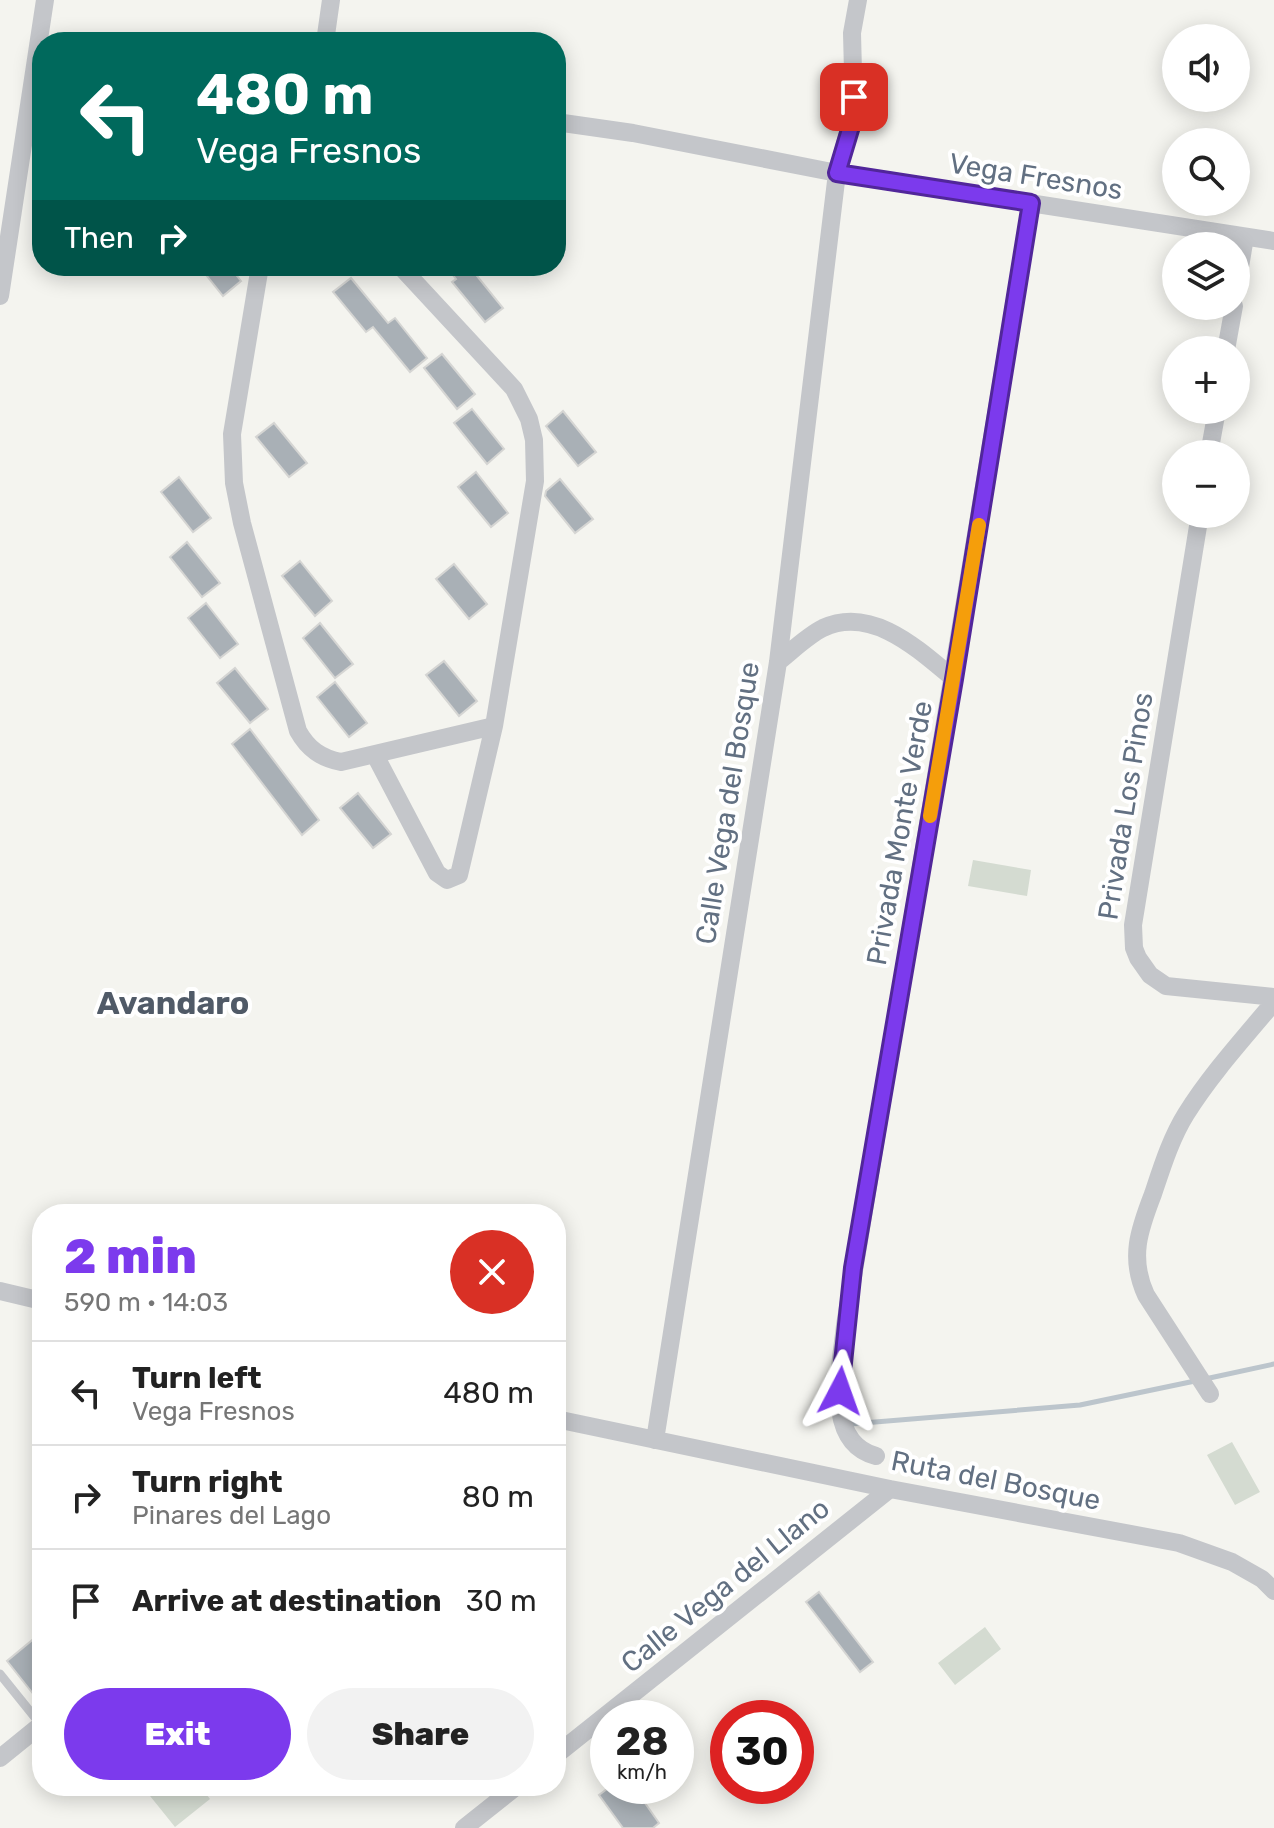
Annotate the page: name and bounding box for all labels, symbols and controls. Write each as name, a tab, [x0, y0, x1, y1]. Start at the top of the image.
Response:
map controls	[1162, 24, 1250, 528]
button: sound	[1162, 24, 1250, 112]
text: 480 m	[196, 62, 373, 128]
pin	[820, 63, 888, 131]
icon: left	[64, 64, 168, 168]
icon: arrive	[832, 75, 876, 119]
button: search	[1162, 128, 1250, 216]
text: Vega Fresnos	[196, 129, 421, 172]
street label: Vega Fresnos	[947, 146, 1125, 206]
icon: right	[150, 216, 194, 260]
text: Then	[64, 220, 134, 256]
button: layers	[1162, 232, 1250, 320]
button: +	[1162, 336, 1250, 424]
button: −	[1162, 440, 1250, 528]
street label: Calle Vega del Bosque	[689, 660, 766, 947]
street label: Privada Los Pinos	[1091, 690, 1160, 922]
street label: Privada Monte Verde	[860, 698, 939, 968]
district label: Avandaro	[97, 984, 249, 1022]
text: 2 min	[64, 1228, 197, 1285]
button: close	[450, 1230, 534, 1314]
text: 590 m · 14:03	[64, 1287, 228, 1318]
position arrow	[798, 1349, 882, 1433]
text: Turn left	[132, 1360, 262, 1396]
icon: left	[64, 1371, 108, 1415]
text: 480 m	[443, 1375, 534, 1411]
text: Vega Fresnos	[132, 1396, 295, 1427]
street label: Ruta del Bosque	[888, 1444, 1103, 1517]
text: Turn right	[132, 1464, 283, 1500]
icon: right	[64, 1475, 108, 1519]
text: 80 m	[462, 1479, 534, 1515]
street label: Calle Vega del Llano	[615, 1491, 836, 1679]
text: Pinares del Lago	[132, 1500, 331, 1531]
icon: arrive	[64, 1579, 108, 1623]
text: Arrive at destination	[132, 1583, 442, 1619]
text: 30 m	[466, 1583, 537, 1619]
button: Exit	[64, 1688, 291, 1780]
button: Share	[307, 1688, 534, 1780]
speed limit sign: 30	[710, 1700, 814, 1804]
text: 28	[615, 1718, 669, 1765]
text: km/h	[617, 1760, 667, 1784]

